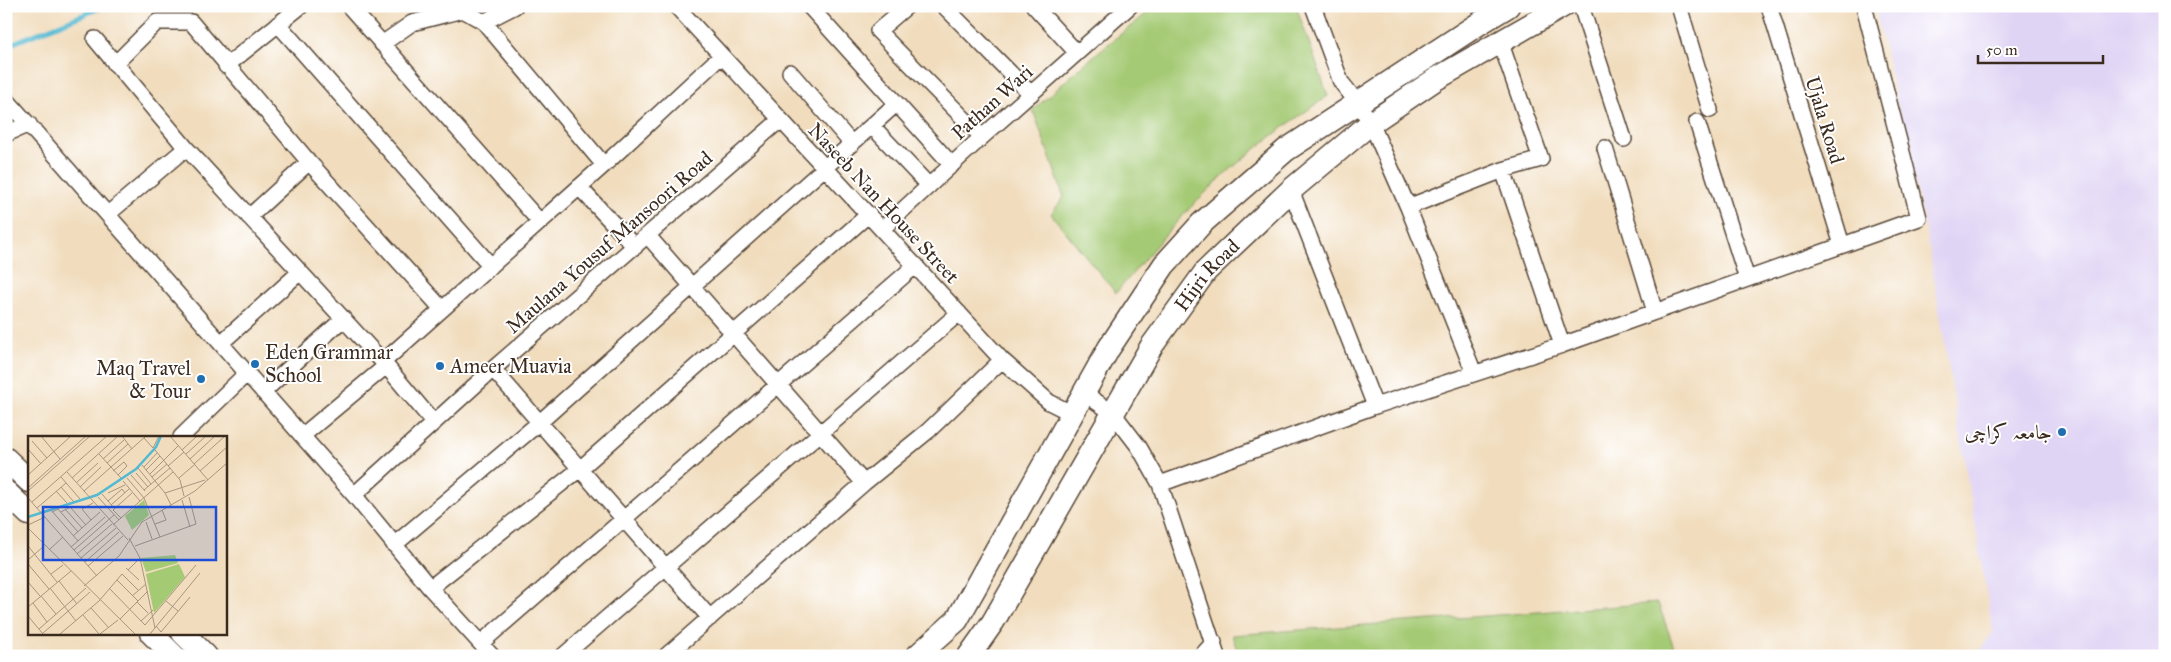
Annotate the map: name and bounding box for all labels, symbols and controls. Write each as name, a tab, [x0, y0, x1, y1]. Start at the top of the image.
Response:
scale bar	[1978, 32, 2104, 64]
text: 50 m	[1986, 41, 2018, 59]
street label: Pathan Wari	[947, 59, 1038, 145]
street label: Ujala Road	[1800, 74, 1850, 166]
street label: Naseeb Nan House Street	[803, 118, 965, 288]
street label: Maulana Yousuf Mansoori Road	[501, 146, 717, 338]
street label: Hijri Road	[1169, 234, 1244, 316]
place label: Eden Grammar School	[265, 340, 393, 387]
place label: Ameer Muavia	[449, 354, 572, 378]
place label: Maq Travel & Tour	[96, 356, 192, 403]
marker: Eden Grammar School	[249, 358, 261, 370]
marker: Ameer Muavia	[434, 360, 446, 372]
marker: Maq Travel & Tour	[195, 373, 207, 385]
place label: جامعہ کراچی	[1965, 420, 2052, 445]
marker: جامعہ کراچی	[2056, 426, 2068, 438]
inset map	[28, 436, 226, 634]

